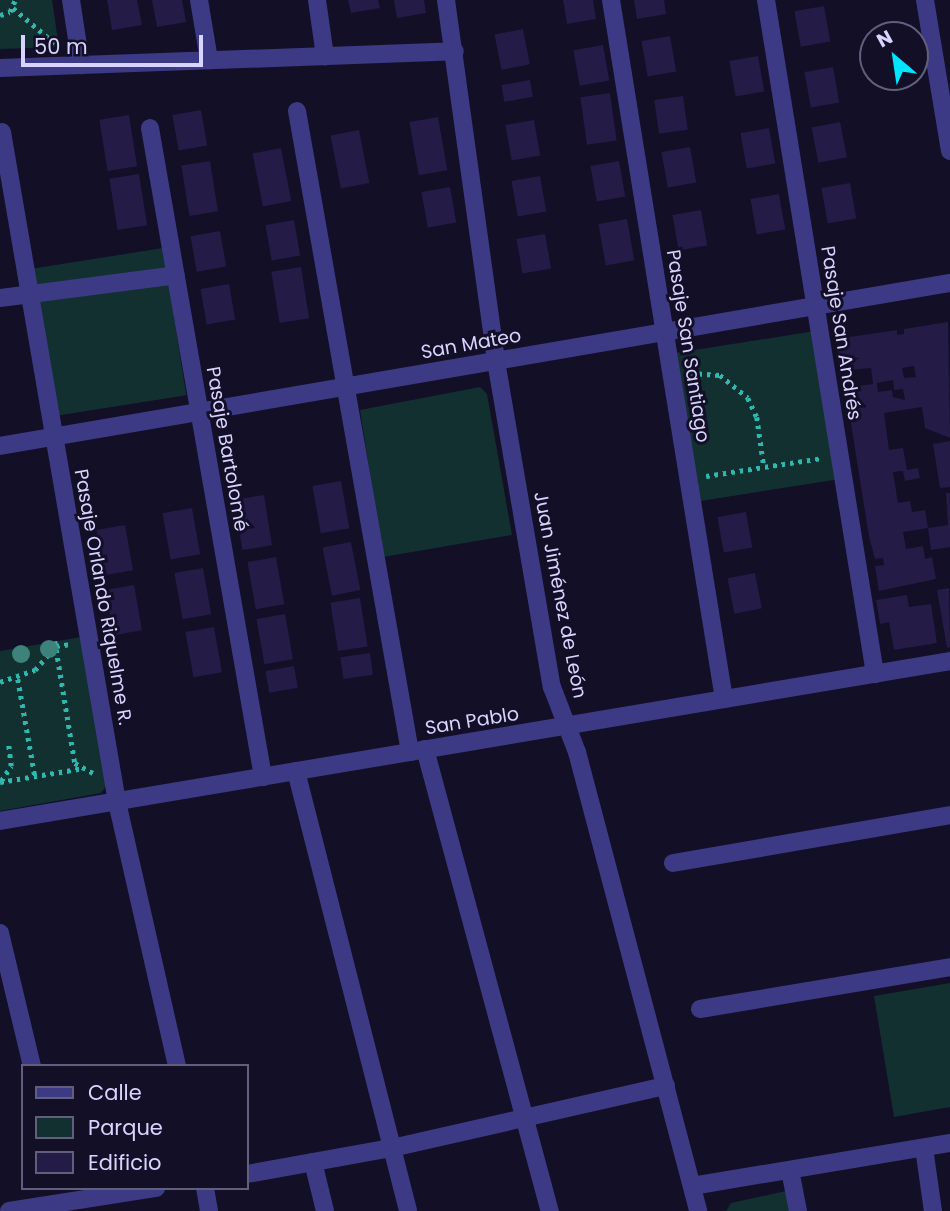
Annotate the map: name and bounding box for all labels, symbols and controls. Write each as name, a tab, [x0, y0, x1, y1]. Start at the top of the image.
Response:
scale bar	[24, 21, 206, 65]
north arrow	[859, 21, 929, 91]
text: N	[872, 24, 897, 54]
text: 50 m	[34, 32, 88, 61]
street label: Pasaje San Andrés	[816, 244, 866, 422]
street label: Pasaje San Santiago	[661, 248, 715, 444]
street label: San Mateo	[419, 324, 523, 364]
street label: Pasaje Bartolomé	[201, 365, 253, 533]
street label: Pasaje Orlando Riquelme R.	[69, 467, 137, 727]
street label: Juan Jiménez de León	[529, 490, 591, 700]
street label: San Pablo	[423, 702, 521, 740]
legend	[21, 1064, 248, 1190]
text: Calle	[88, 1078, 142, 1107]
text: Parque	[88, 1113, 163, 1142]
text: Edificio	[88, 1148, 162, 1177]

